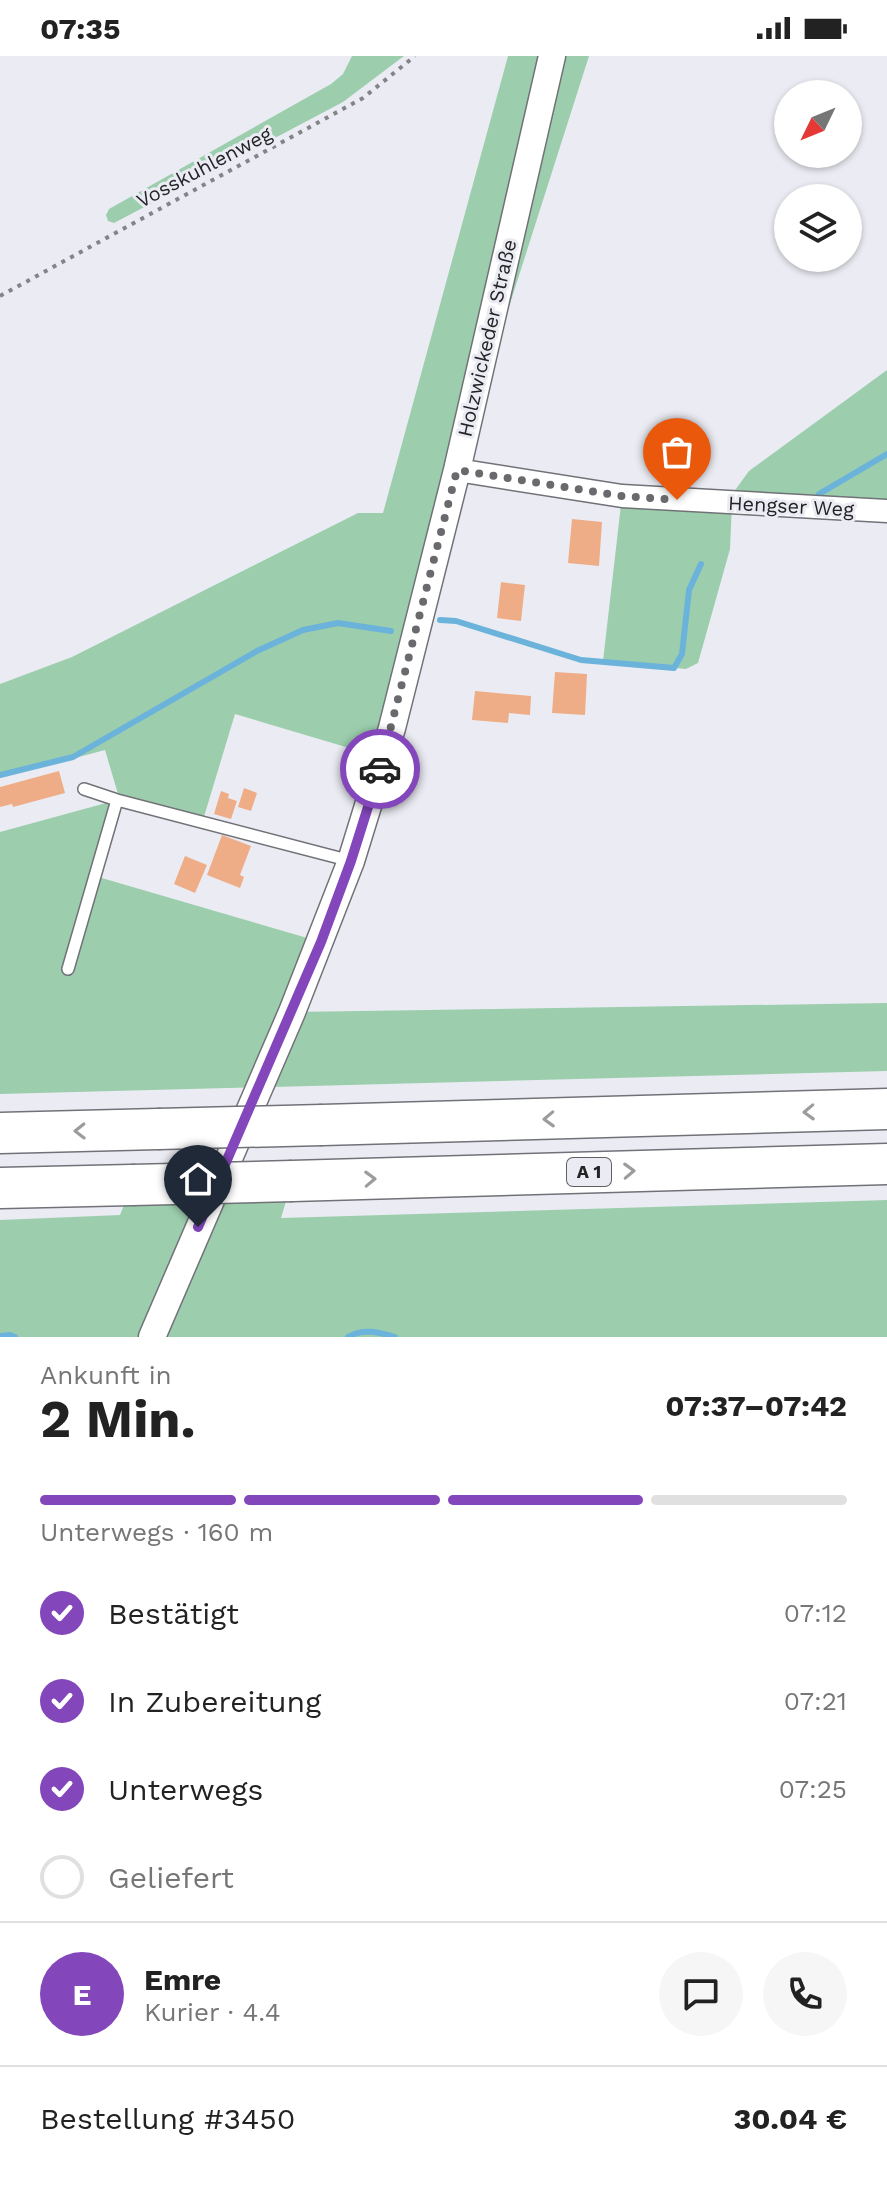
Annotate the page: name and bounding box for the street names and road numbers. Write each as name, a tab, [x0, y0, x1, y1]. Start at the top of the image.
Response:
street label: Vosskuhlenweg	[132, 121, 276, 213]
street label: Holzwickeder Straße	[453, 237, 521, 439]
street label: Hengser Weg	[727, 491, 855, 521]
road number: A 1	[567, 1158, 611, 1186]

